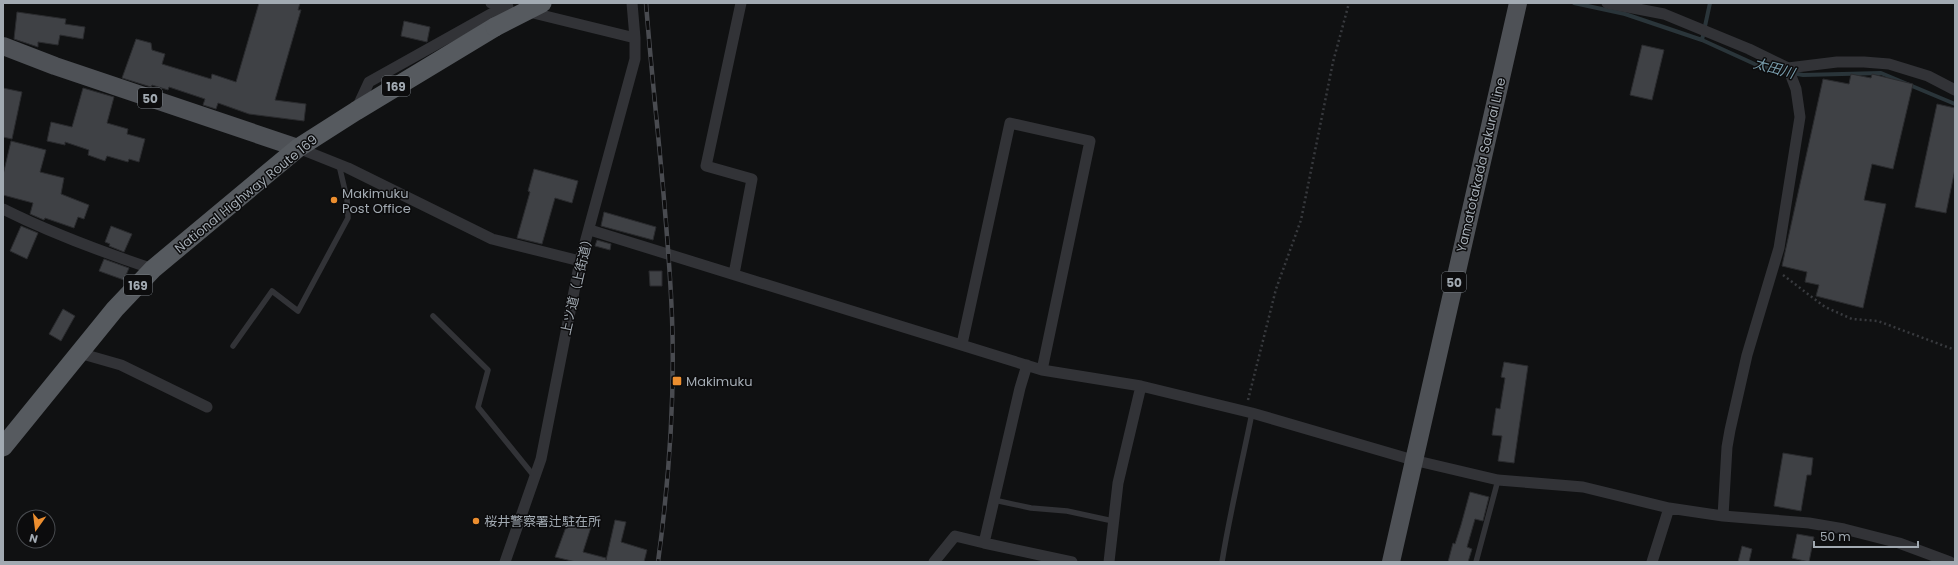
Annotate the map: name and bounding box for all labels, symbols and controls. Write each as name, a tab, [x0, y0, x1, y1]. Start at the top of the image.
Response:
water label: 太田川	[1751, 53, 1799, 84]
road number: 169	[382, 76, 410, 96]
street label: Yamatotakada Sakurai Line	[1452, 76, 1510, 254]
road number: 50	[138, 88, 162, 108]
street label: National Highway Route 169	[171, 130, 321, 258]
place label: Makimuku Post Office	[342, 184, 411, 218]
marker: Makimuku Post Office	[329, 195, 339, 205]
street label: 上ツ道（上街道）	[556, 231, 598, 337]
road number: 50	[1442, 272, 1466, 292]
road number: 169	[124, 275, 152, 295]
place label: Makimuku	[686, 372, 753, 391]
marker: Makimuku	[671, 375, 683, 387]
north arrow	[16, 509, 56, 549]
place label: 桜井警察署辻駐在所	[484, 512, 601, 531]
marker: 桜井警察署辻駐在所	[471, 516, 481, 526]
scale bar	[1814, 523, 1918, 549]
text: 50 m	[1820, 528, 1851, 545]
text: N	[28, 530, 40, 547]

